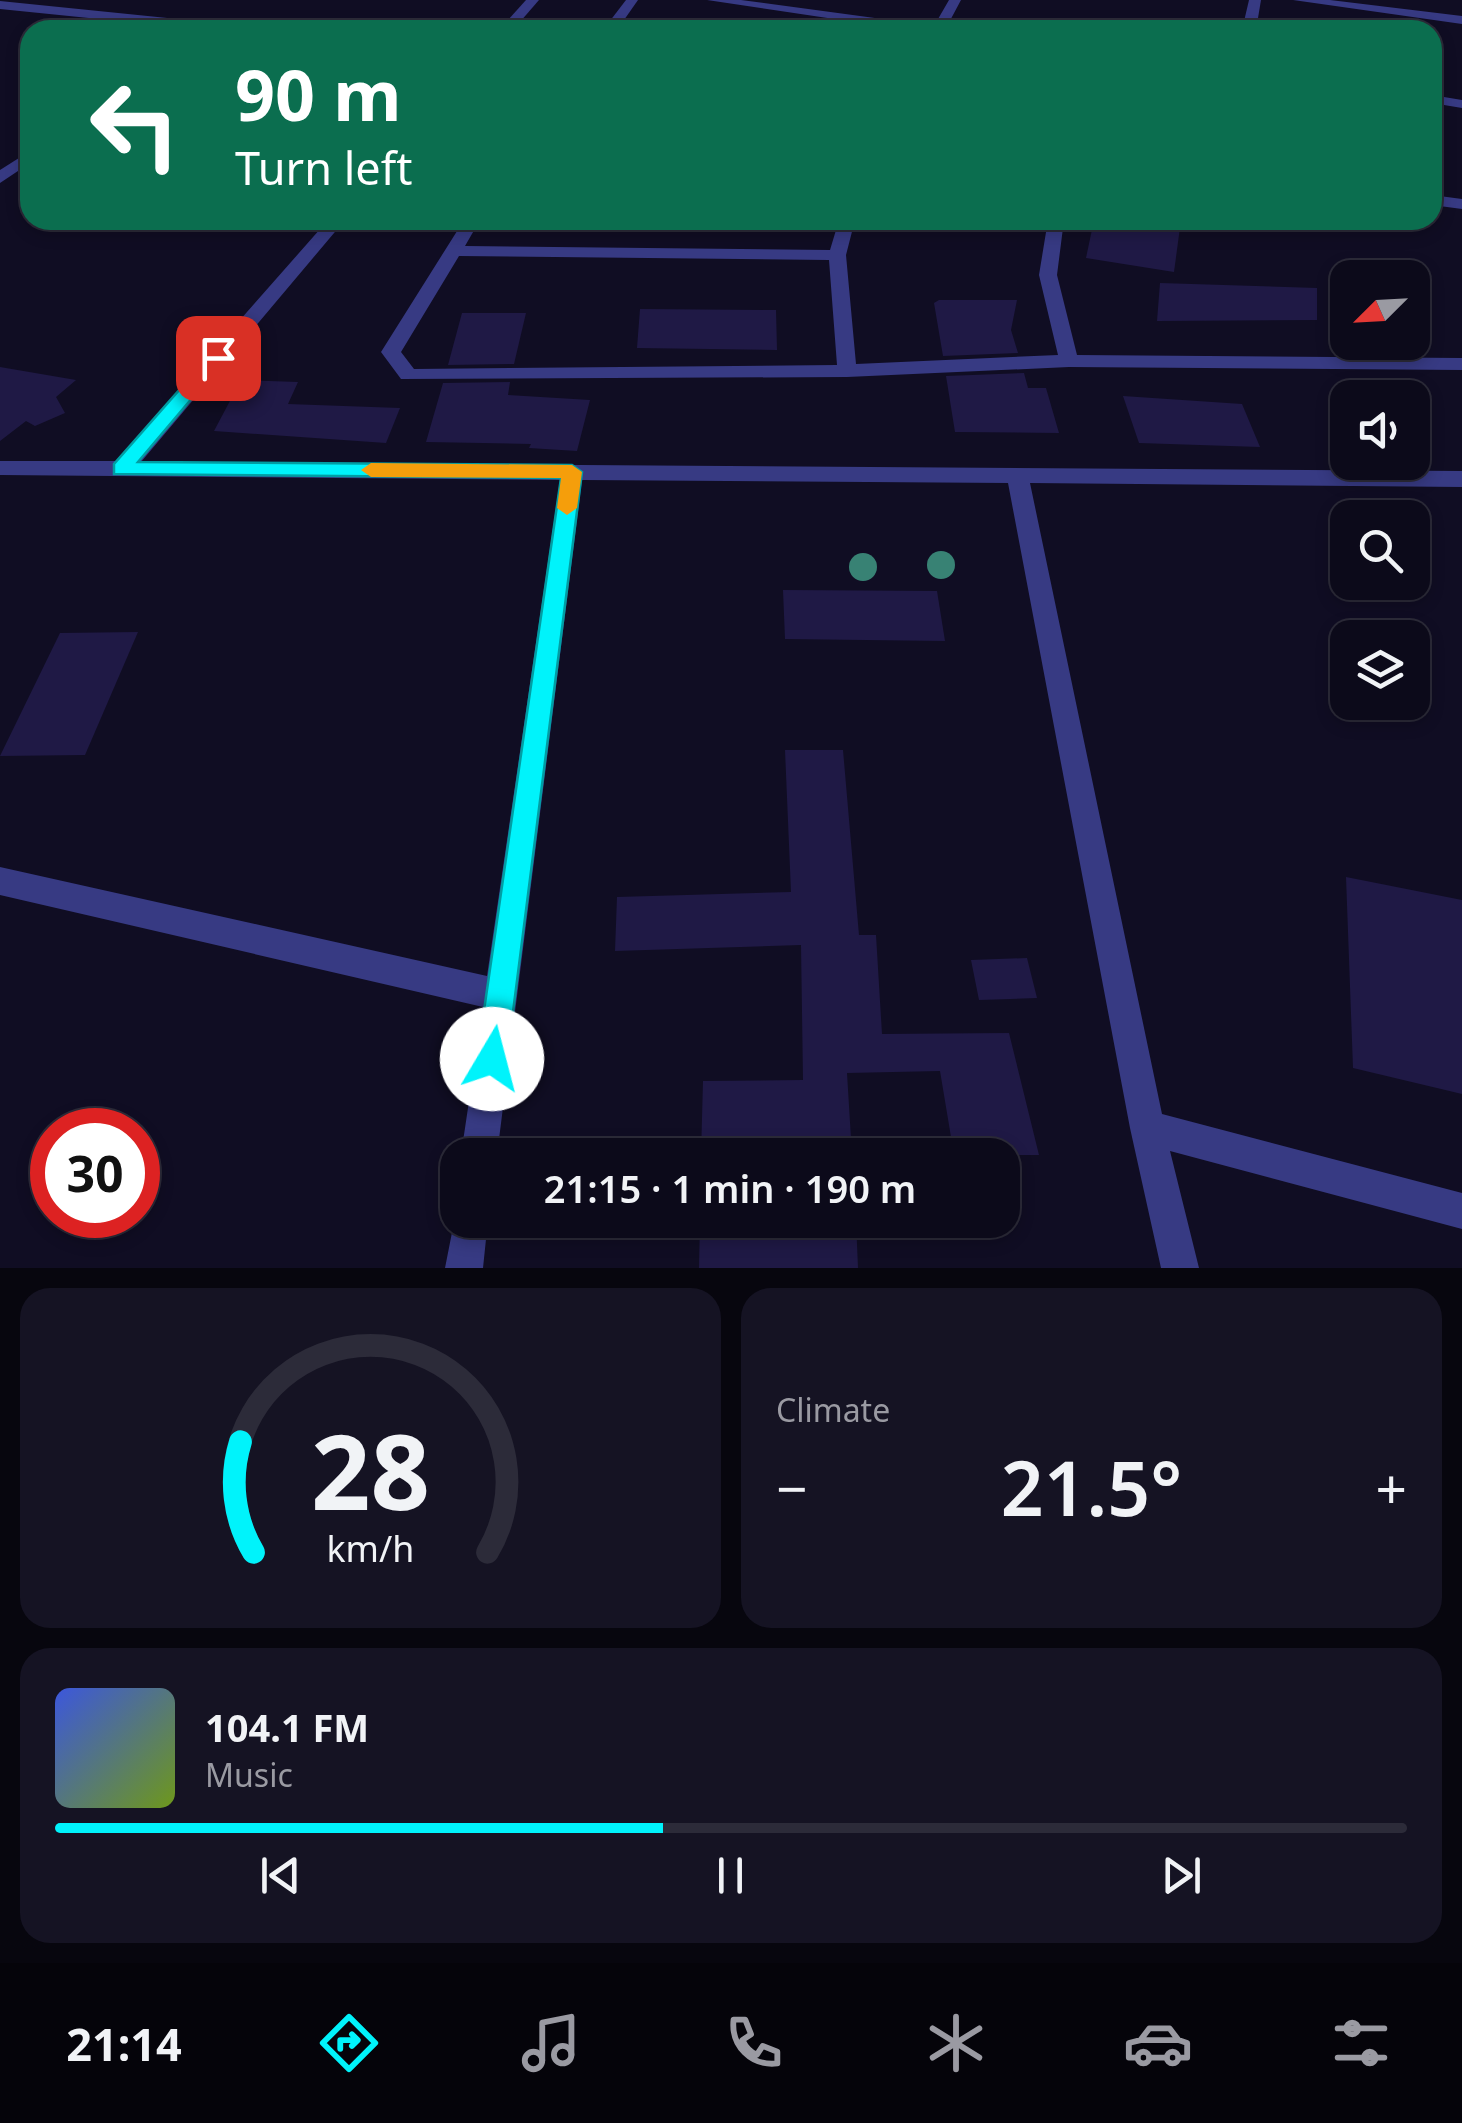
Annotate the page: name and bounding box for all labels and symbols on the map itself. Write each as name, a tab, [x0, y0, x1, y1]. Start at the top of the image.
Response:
north arrow	[1330, 260, 1430, 360]
pin	[176, 316, 261, 401]
position arrow	[440, 1007, 544, 1111]
speed limit sign: 30	[30, 1108, 160, 1238]

